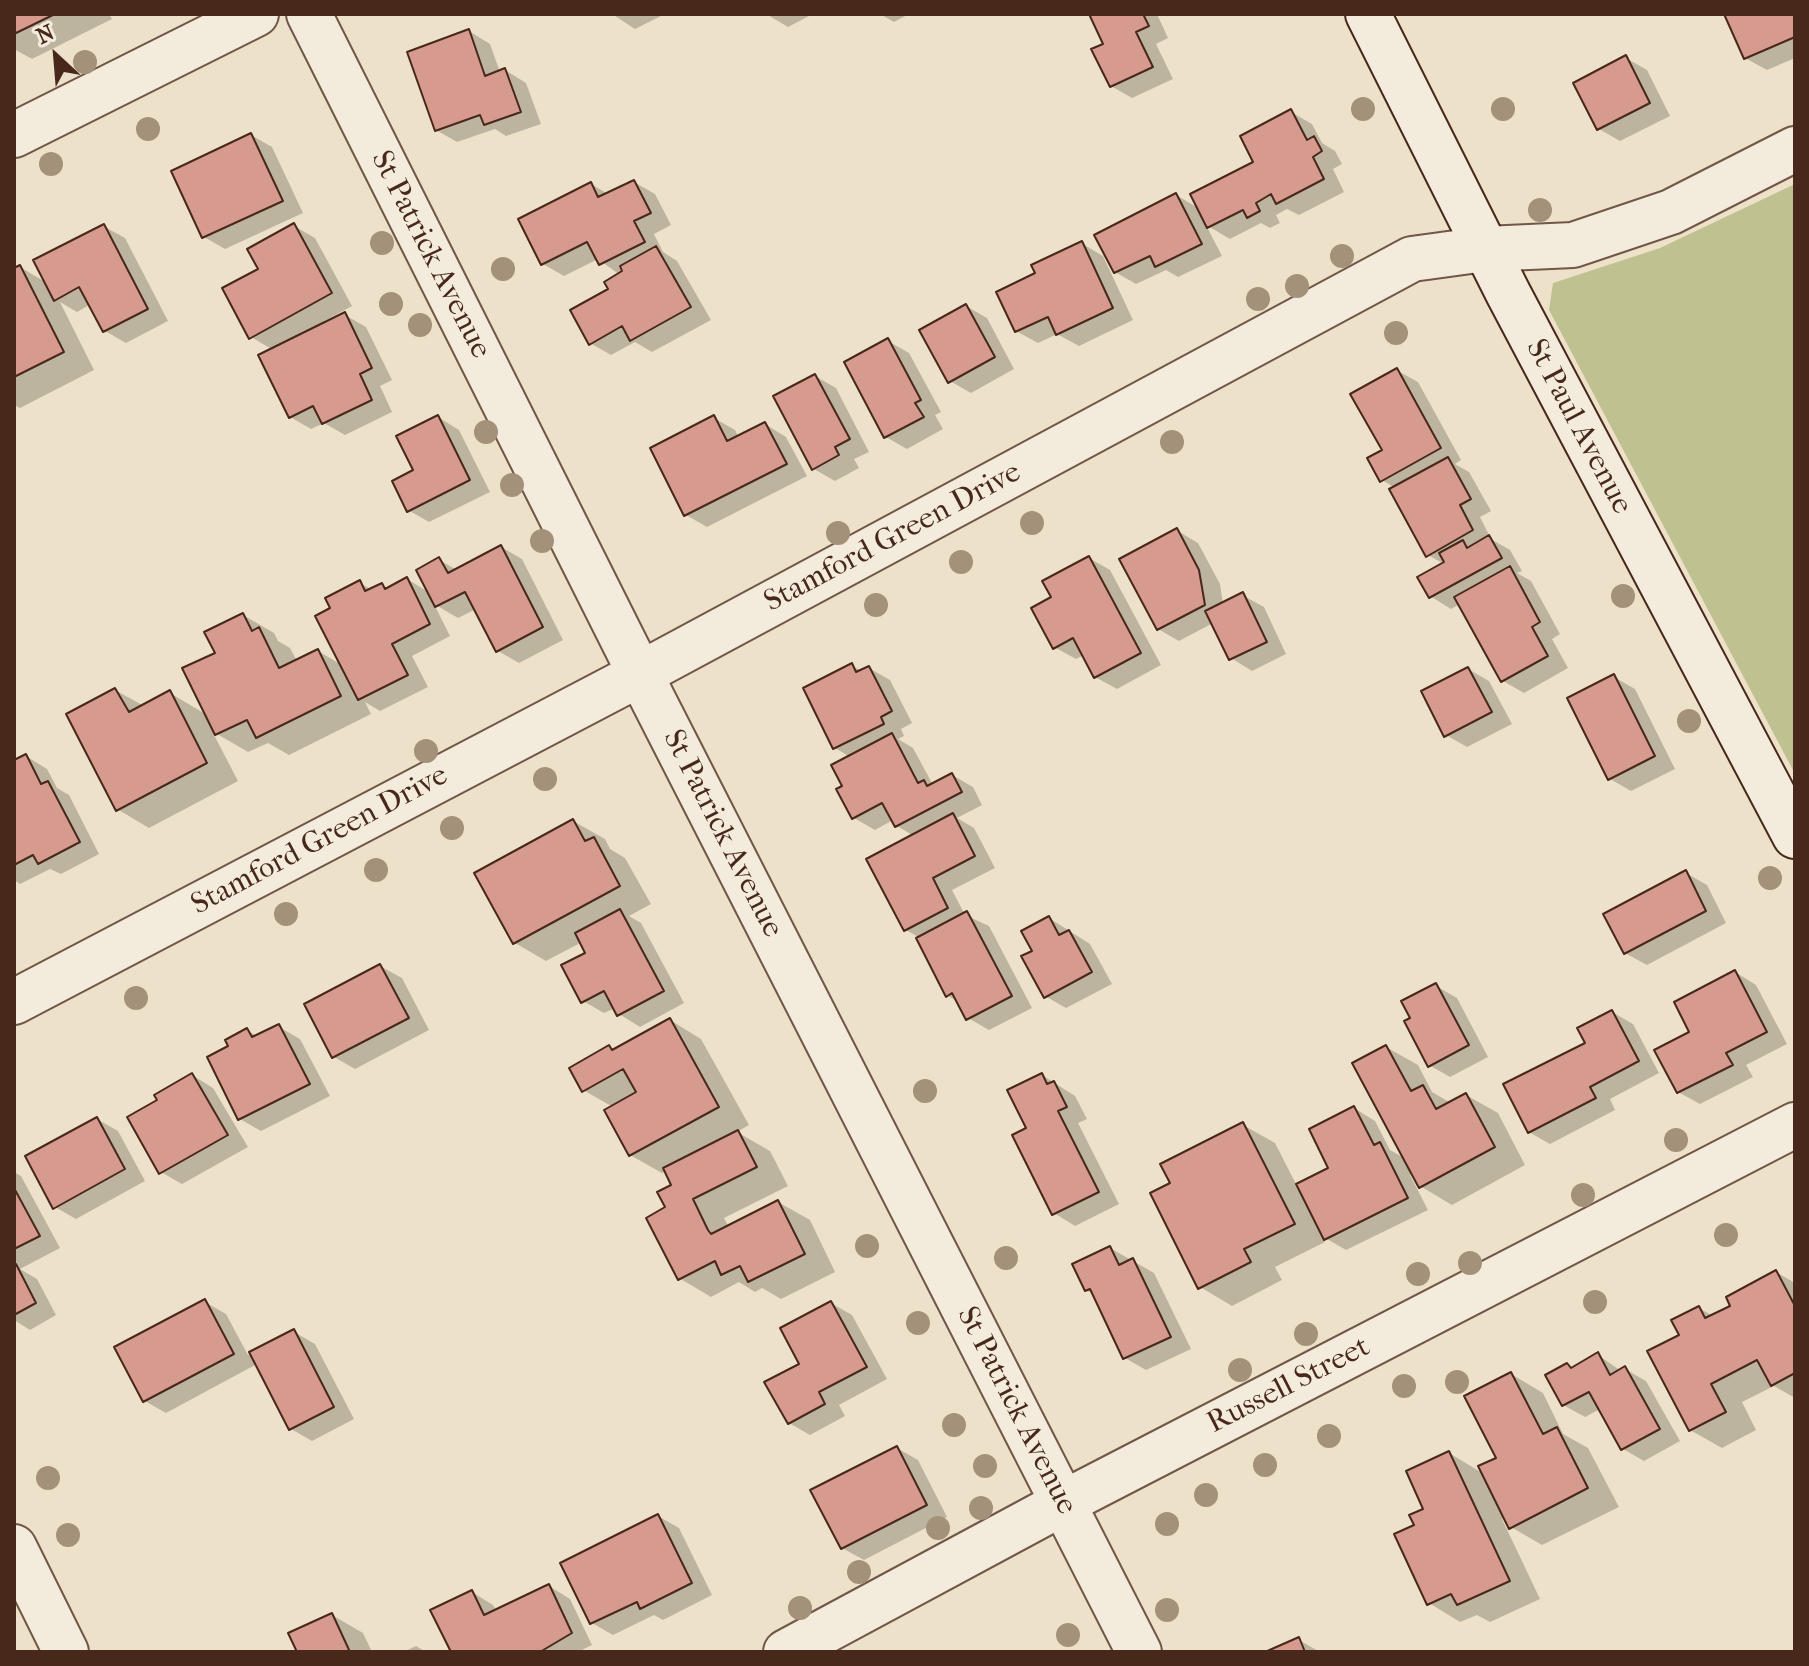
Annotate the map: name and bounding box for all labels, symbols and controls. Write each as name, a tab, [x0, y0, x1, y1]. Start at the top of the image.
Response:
north arrow	[16, 16, 96, 96]
text: N	[32, 19, 59, 50]
street label: St Patrick Avenue	[362, 145, 498, 365]
street label: St Paul Avenue	[1517, 333, 1639, 521]
street label: Stamford Green Drive	[759, 455, 1027, 621]
street label: St Patrick Avenue	[654, 724, 790, 944]
street label: Stamford Green Drive	[186, 758, 454, 924]
street label: St Patrick Avenue	[948, 1301, 1084, 1521]
street label: Russell Street	[1202, 1330, 1376, 1442]

